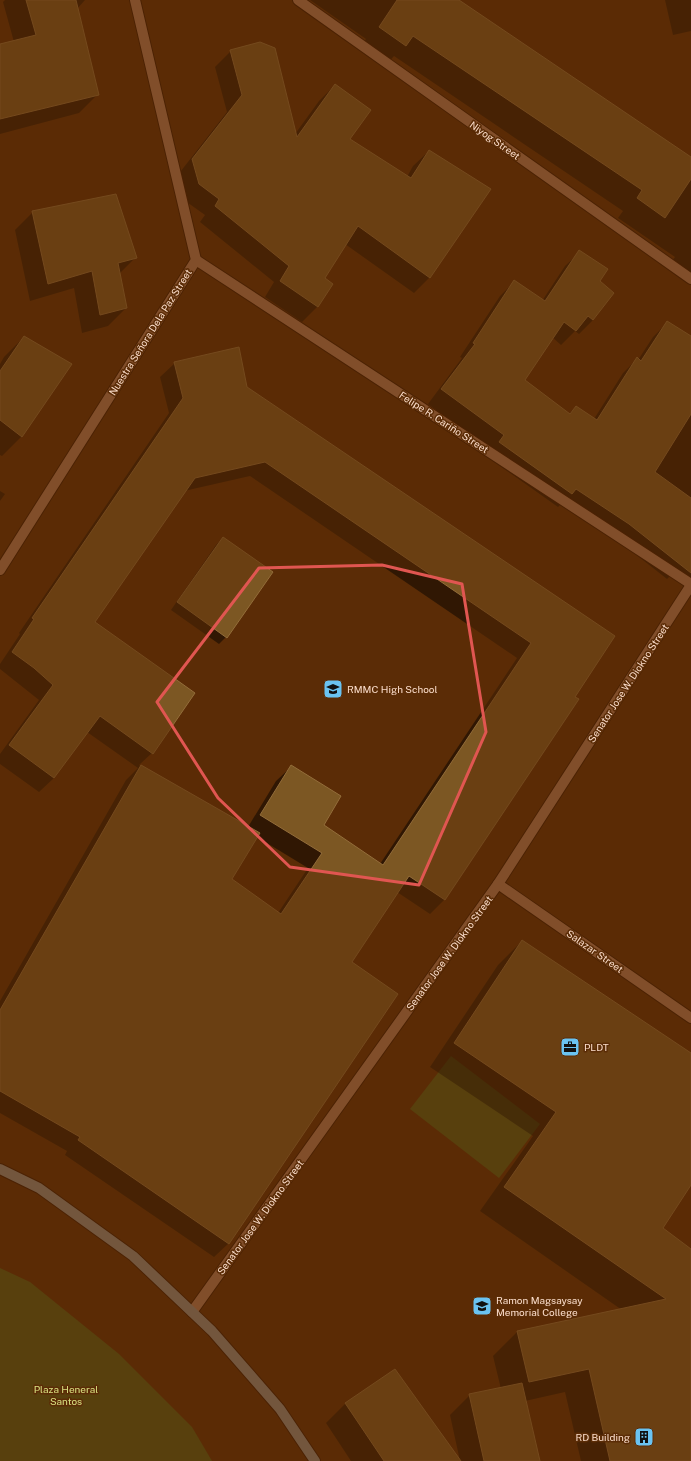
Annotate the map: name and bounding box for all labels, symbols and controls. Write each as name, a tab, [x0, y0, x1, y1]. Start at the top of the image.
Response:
street label: Niyog Street	[467, 118, 523, 162]
street label: Nuestra Señora Dela Paz Street	[106, 267, 194, 397]
street label: Felipe R. Cariño Street	[397, 389, 491, 455]
street label: Senator Jose W. Diokno Street	[585, 621, 671, 745]
school or university icon: RMMC High School	[322, 678, 344, 700]
place label: RMMC High School	[347, 683, 438, 695]
street label: Senator Jose W. Diokno Street	[403, 893, 495, 1013]
street label: Salazar Street	[564, 927, 626, 975]
office icon: PLDT	[559, 1036, 581, 1058]
place label: PLDT	[584, 1041, 609, 1053]
street label: Senator Jose W. Diokno Street	[214, 1157, 306, 1277]
place label: Ramon Magsaysay Memorial College	[496, 1294, 583, 1318]
school or university icon: Ramon Magsaysay Memorial College	[471, 1295, 493, 1317]
park label: Plaza Heneral Santos	[34, 1383, 98, 1407]
building icon: RD Building	[633, 1426, 655, 1448]
place label: RD Building	[575, 1431, 630, 1443]

